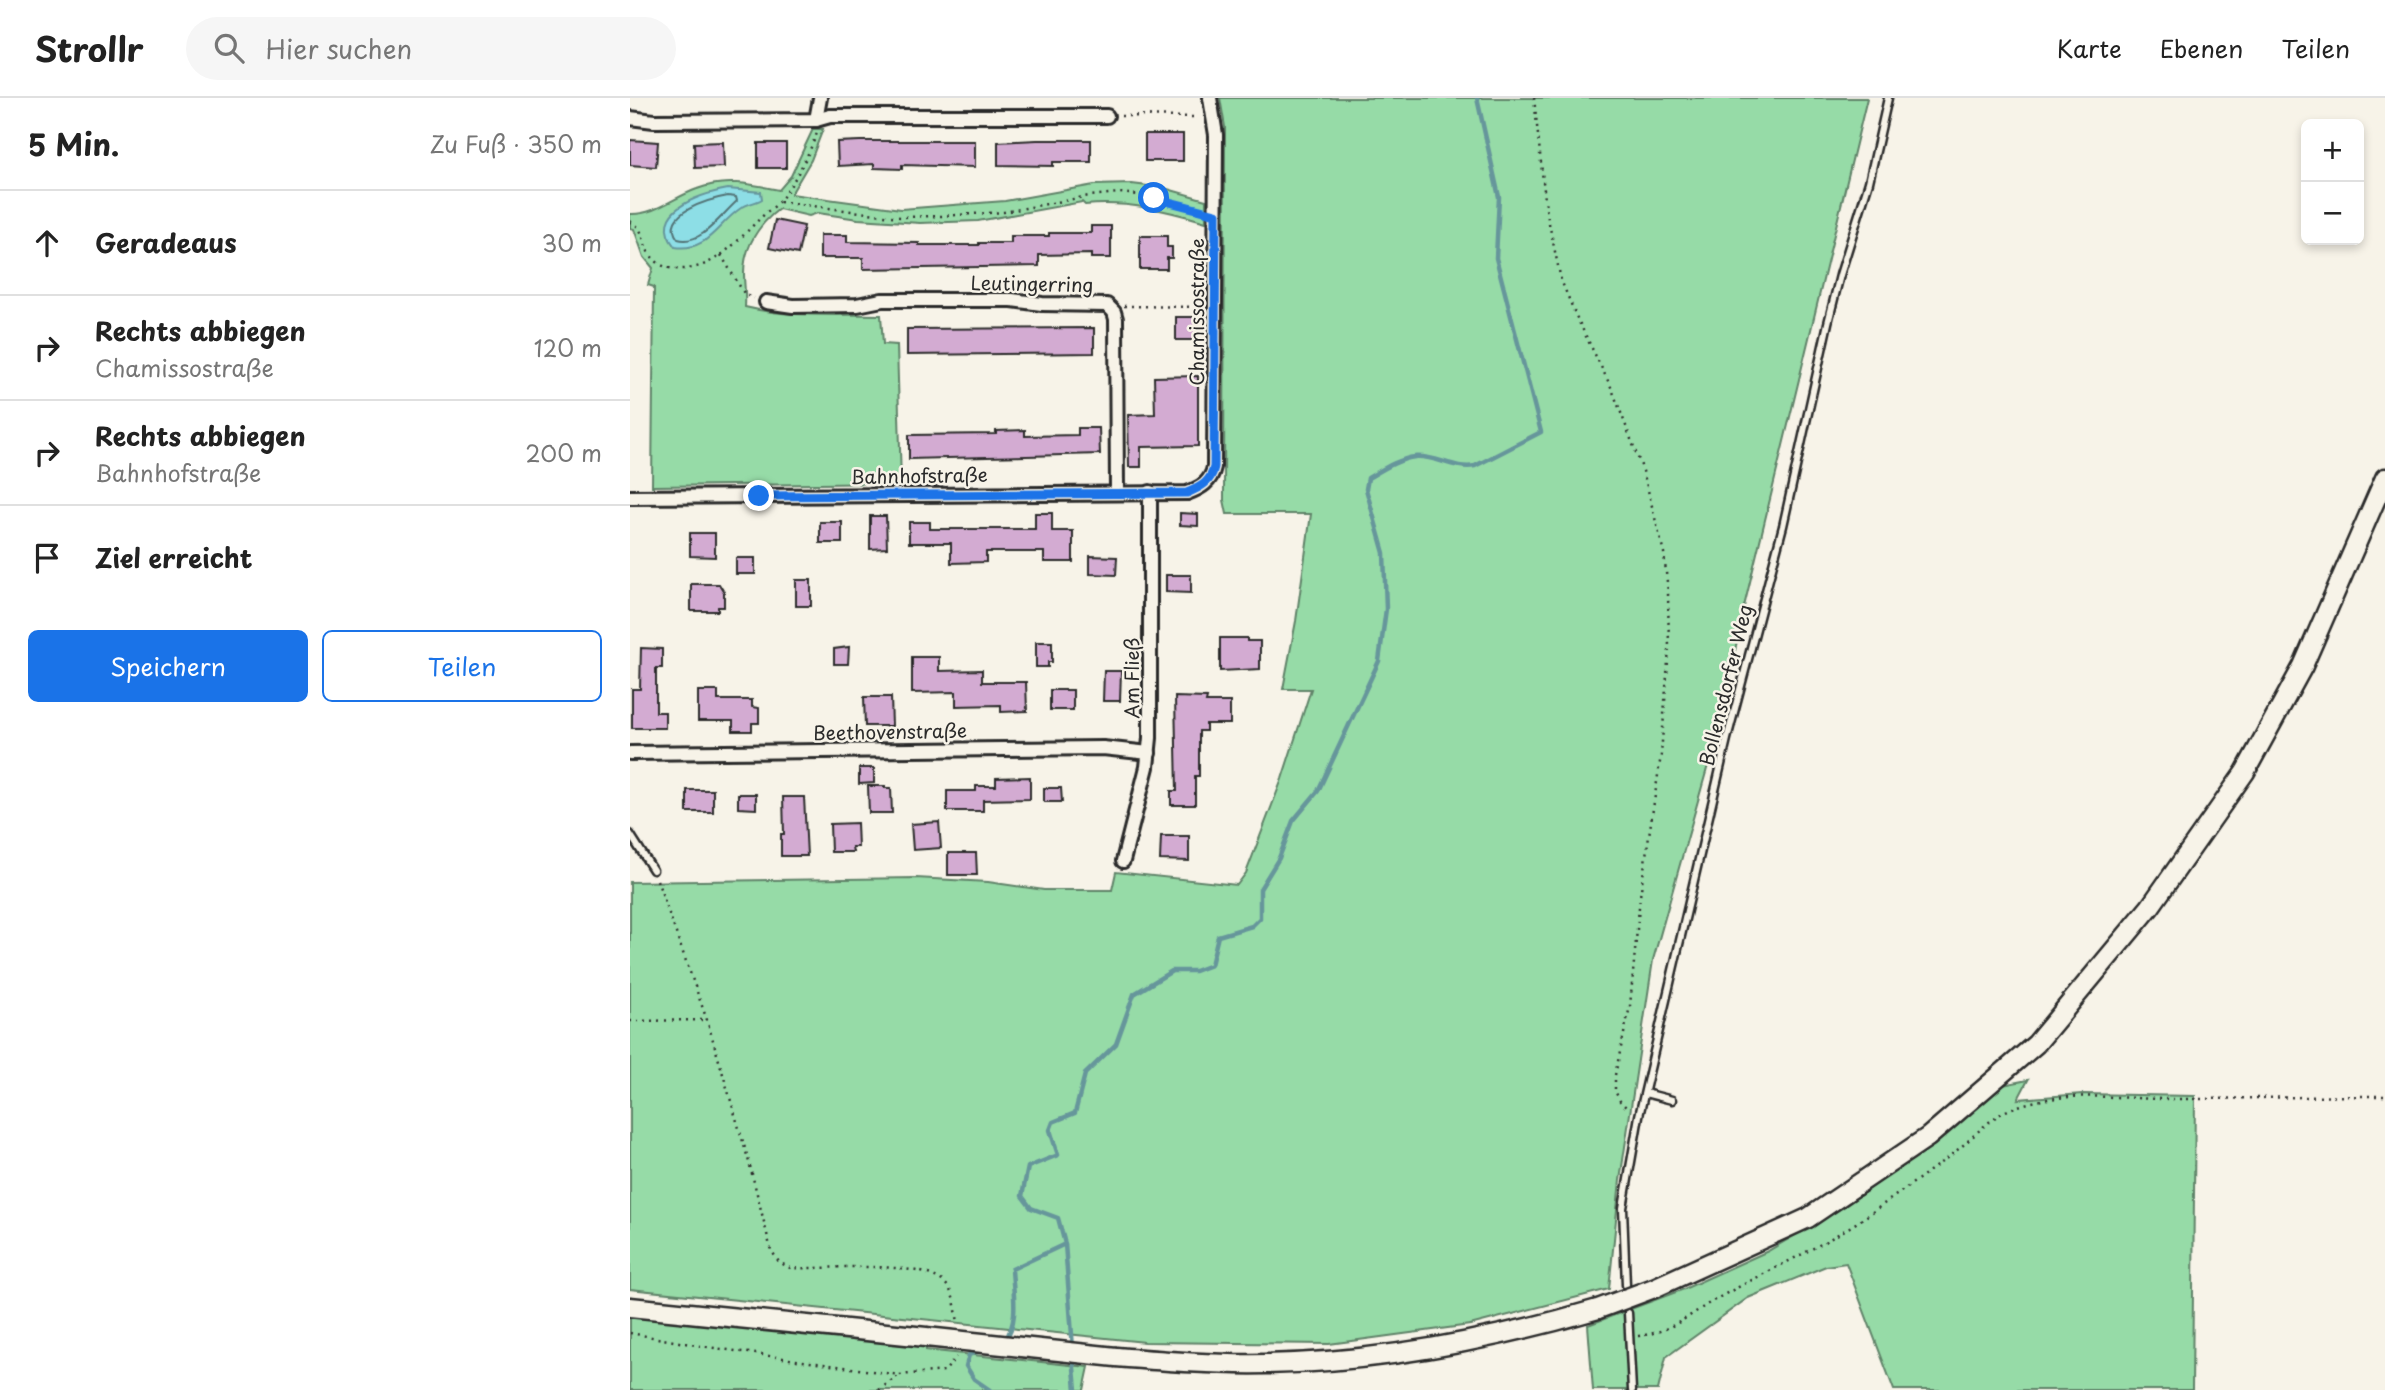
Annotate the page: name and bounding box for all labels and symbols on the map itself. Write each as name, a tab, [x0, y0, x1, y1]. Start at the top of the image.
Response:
route start	[1138, 182, 1169, 213]
street label: Chamissostraße	[1182, 238, 1210, 386]
street label: Leutingerring	[970, 268, 1094, 298]
street label: Bahnhofstraße	[850, 460, 988, 490]
route end	[743, 480, 774, 511]
street label: Bollensdorfer Weg	[1691, 601, 1759, 769]
street label: Am Fließ	[1117, 637, 1145, 719]
street label: Beethovenstraße	[813, 716, 967, 746]

